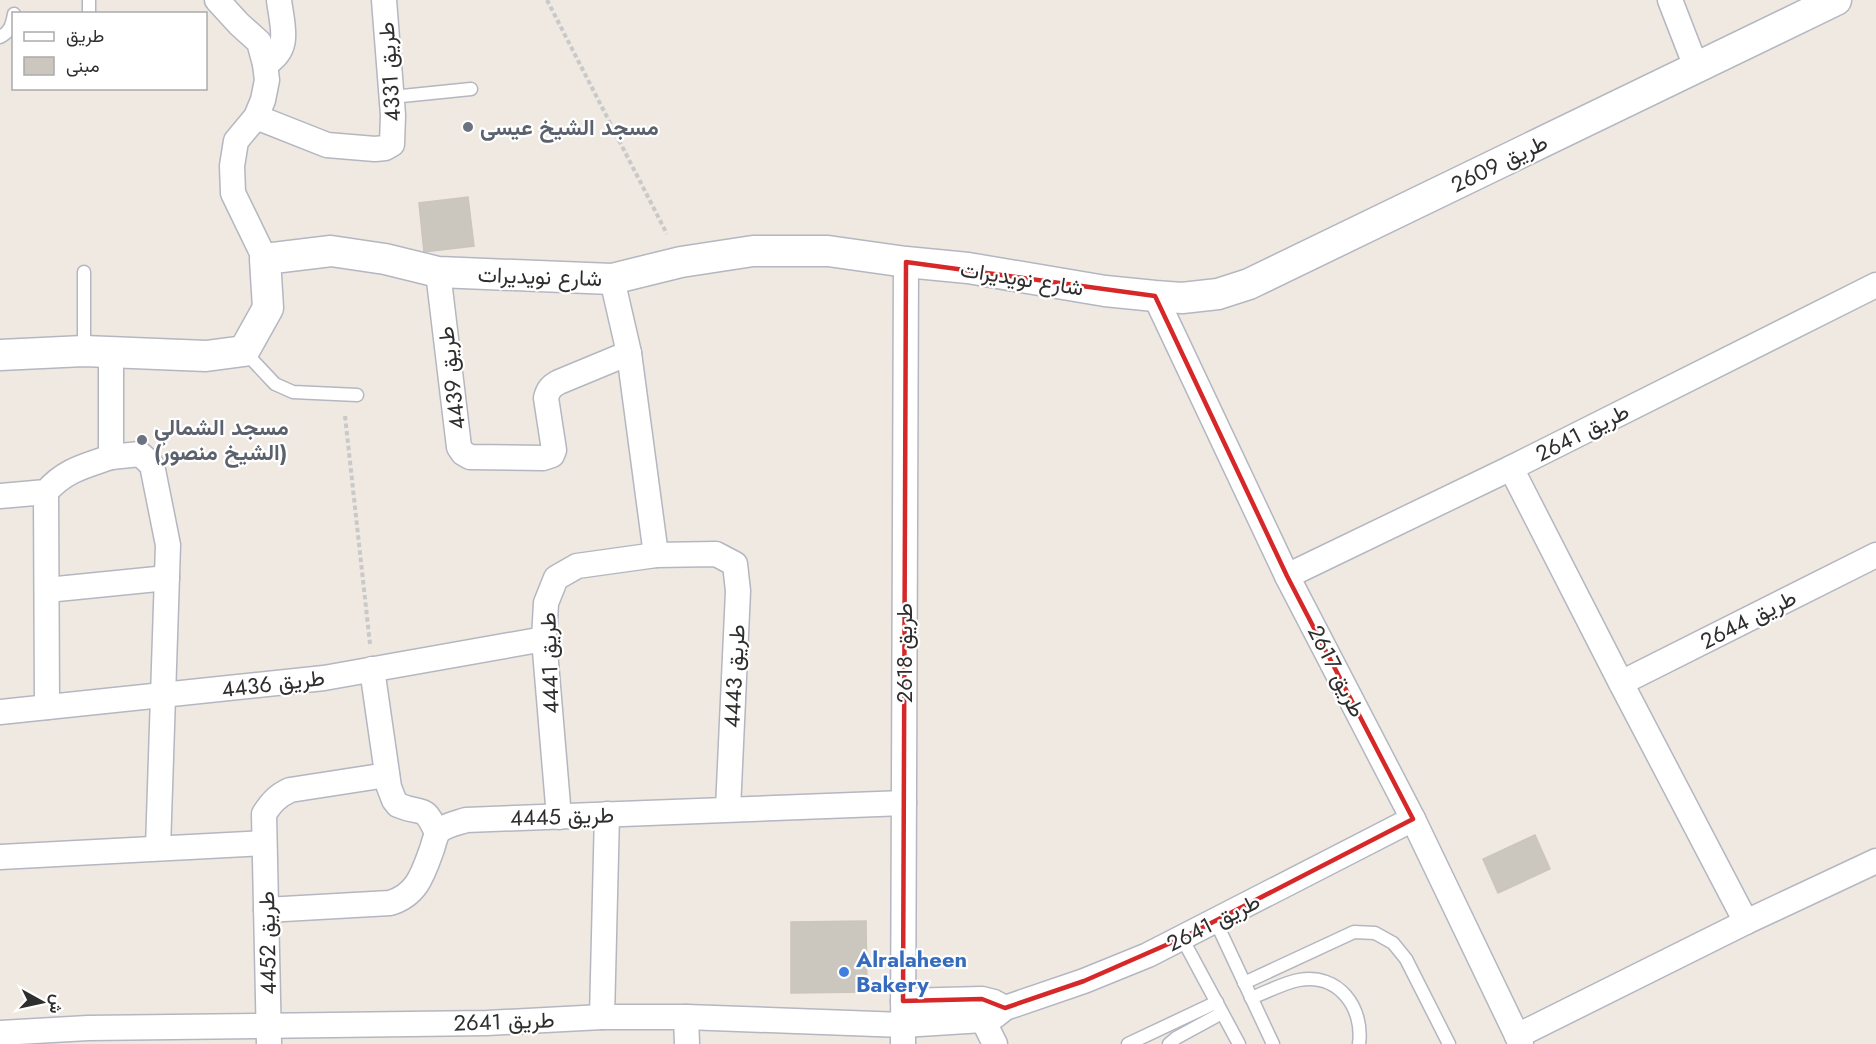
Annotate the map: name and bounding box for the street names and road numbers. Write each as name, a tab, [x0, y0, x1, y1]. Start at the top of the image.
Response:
street label: طريق 4331	[370, 21, 408, 123]
street label: طريق 2609	[1445, 126, 1553, 200]
street label: شارع نويديرات	[958, 252, 1086, 304]
street label: شارع نويديرات	[477, 258, 603, 294]
street label: طريق 4439	[429, 325, 473, 431]
street label: طريق 2641	[1530, 395, 1634, 469]
street label: طريق 2644	[1694, 581, 1802, 657]
street label: طريق 2618	[888, 603, 920, 703]
street label: طريق 4441	[531, 612, 567, 714]
street label: طريق 2617	[1300, 619, 1374, 723]
street label: طريق 4443	[715, 623, 753, 729]
street label: طريق 4436	[220, 661, 326, 705]
street label: طريق 4445	[509, 798, 615, 834]
street label: طريق 2641	[1161, 885, 1265, 959]
street label: طريق 4452	[250, 891, 284, 995]
street label: طريق 2641	[453, 1003, 555, 1039]

